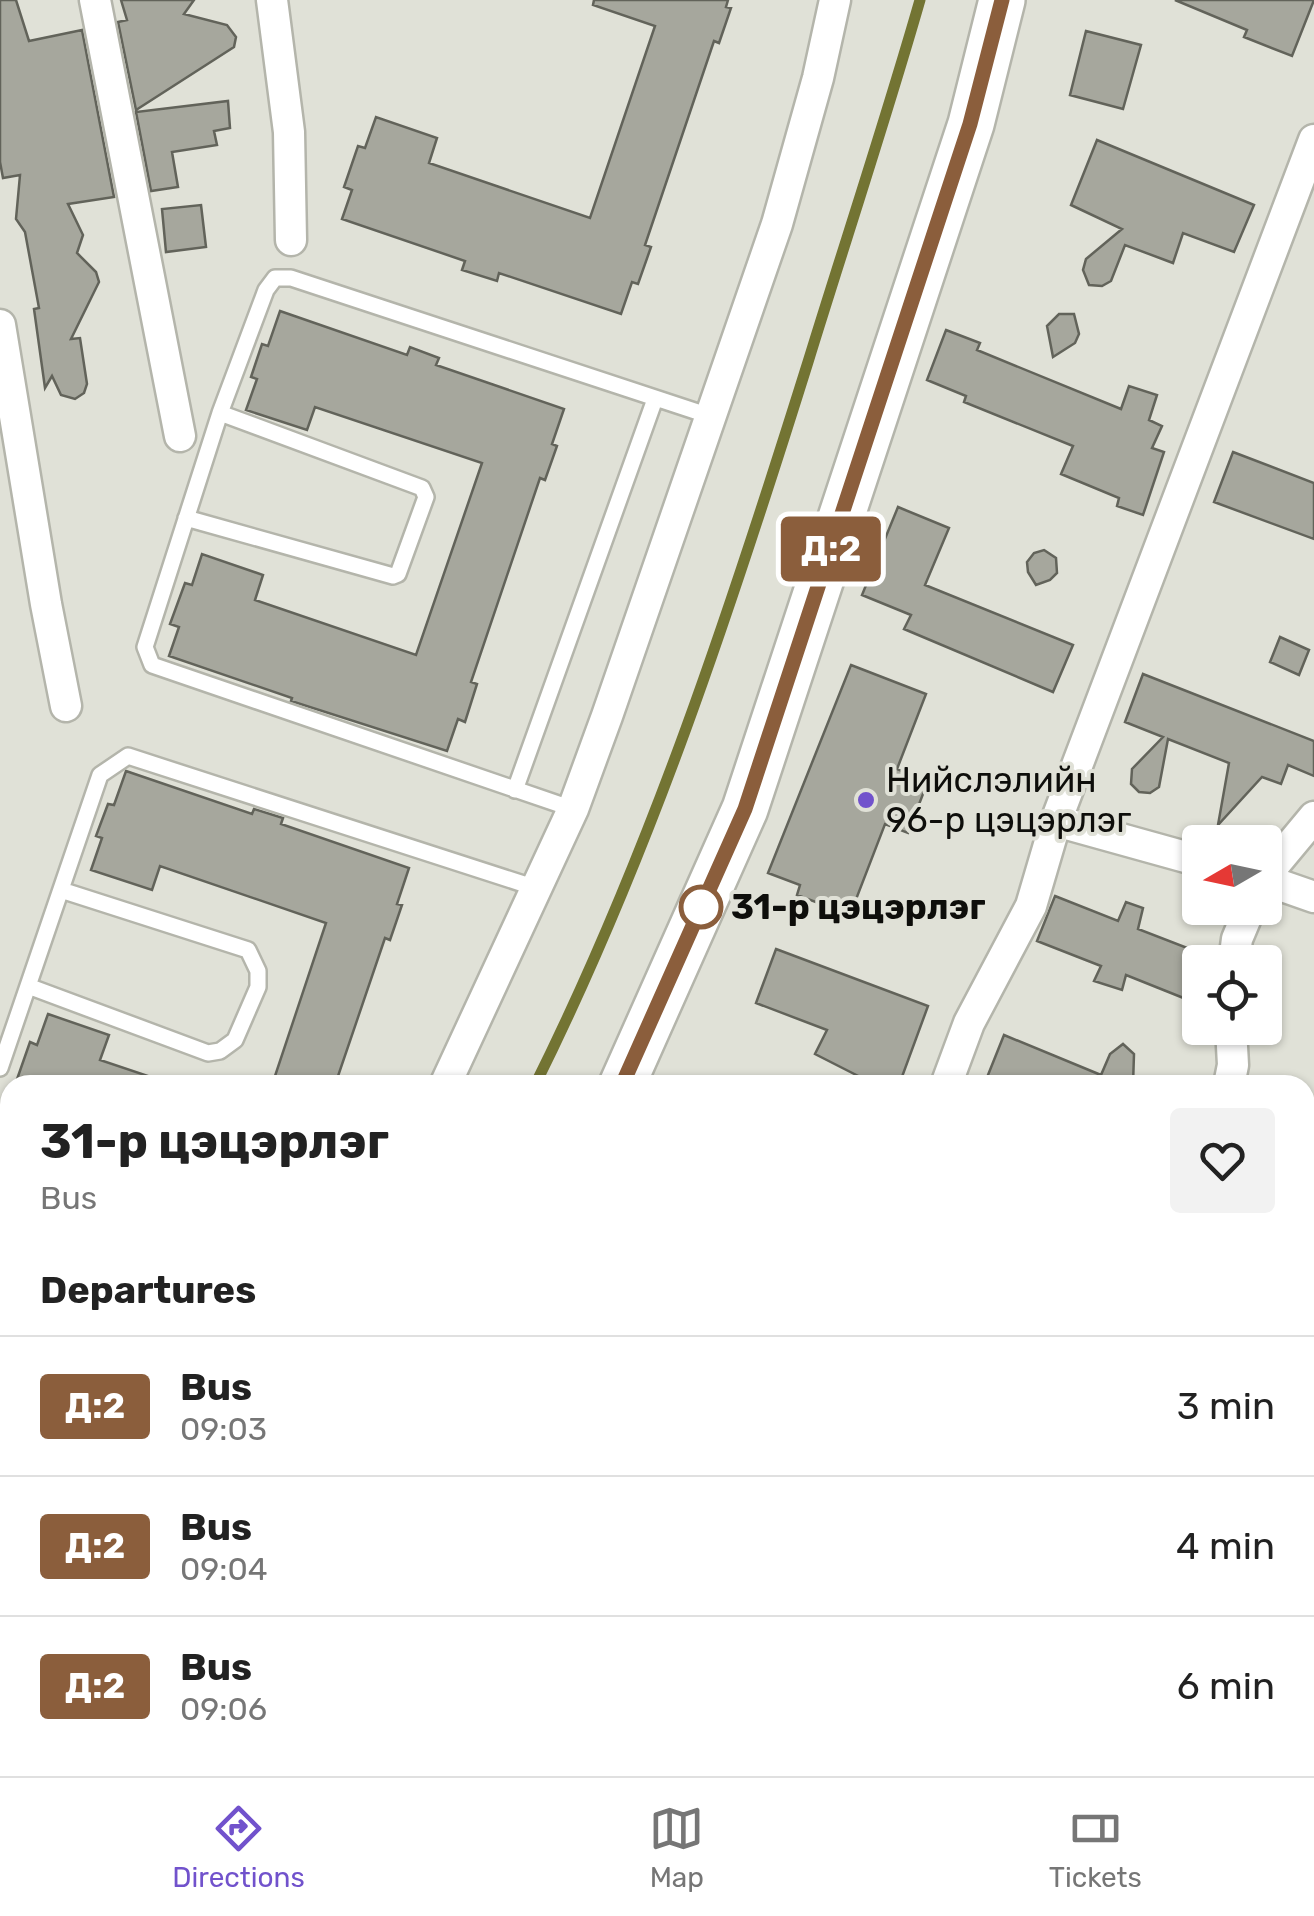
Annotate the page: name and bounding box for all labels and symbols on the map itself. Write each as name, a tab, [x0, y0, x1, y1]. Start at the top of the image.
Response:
line badge: Д:2	[774, 516, 888, 582]
place label: Нийслэлийн 96-р цэцэрлэг	[886, 759, 1131, 841]
marker: Нийслэлийн 96-р цэцэрлэг	[855, 789, 877, 811]
north arrow	[1182, 825, 1282, 925]
marker: 31-р цэцэрлэг	[680, 886, 722, 928]
place label: 31-р цэцэрлэг	[731, 886, 985, 928]

